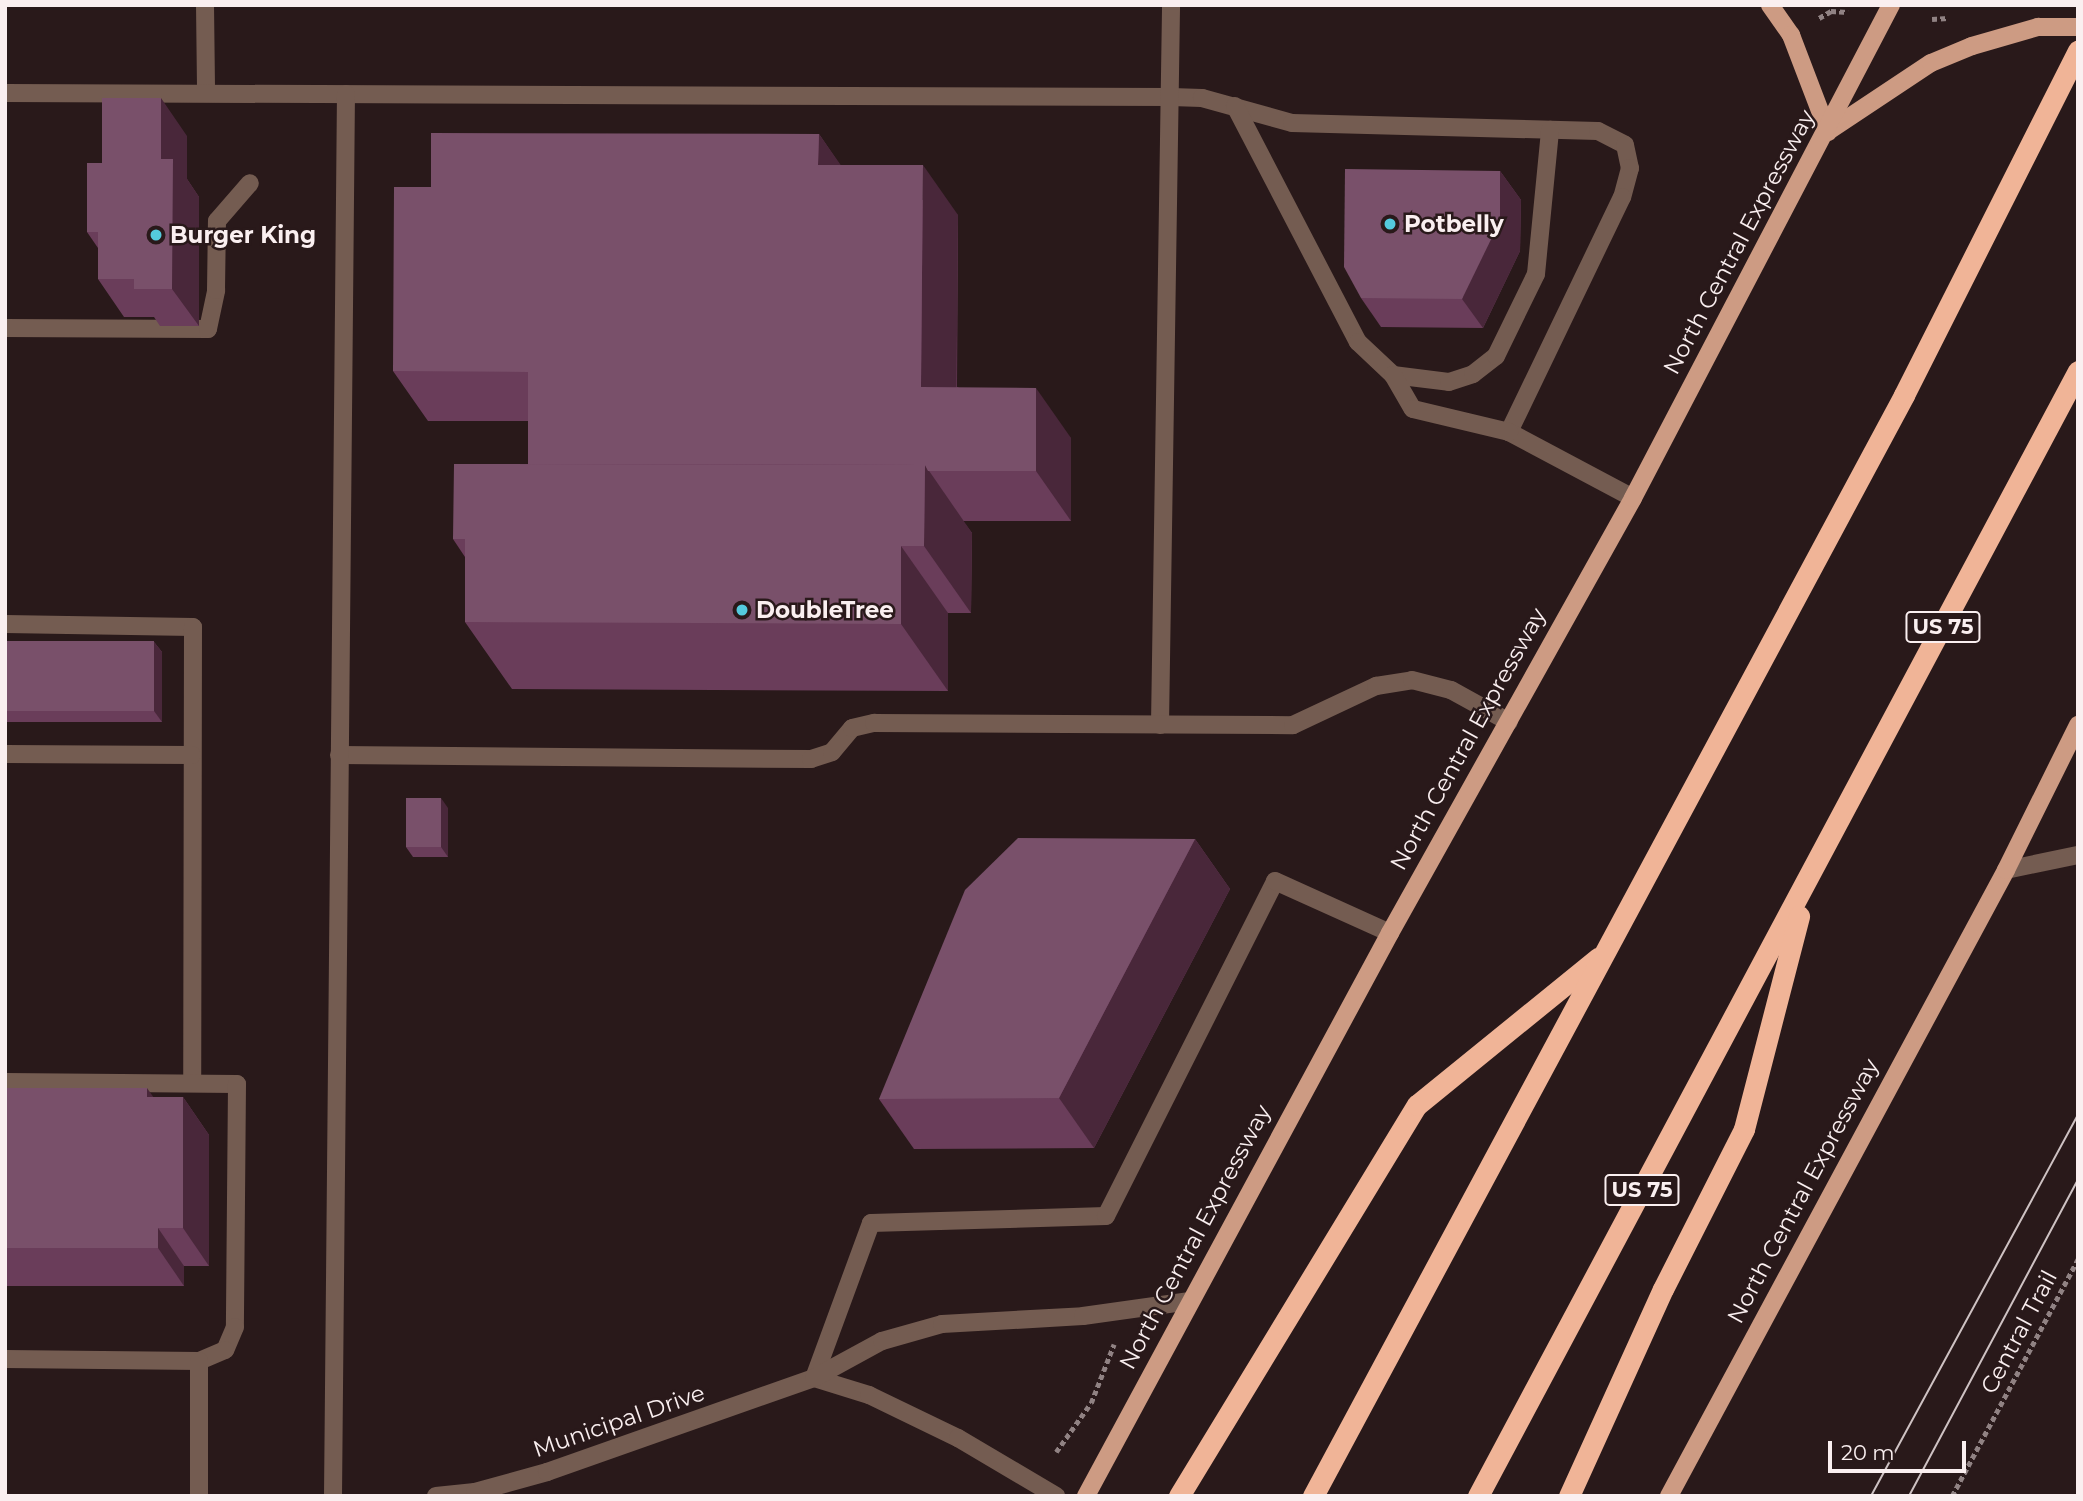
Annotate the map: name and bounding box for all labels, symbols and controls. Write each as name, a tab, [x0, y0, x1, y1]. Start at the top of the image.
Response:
street label: North Central Expressway	[1657, 105, 1821, 379]
place label: Potbelly	[1404, 210, 1504, 238]
marker: Potbelly	[1382, 216, 1398, 232]
place label: Burger King	[170, 221, 316, 249]
marker: Burger King	[148, 227, 164, 243]
place label: DoubleTree	[756, 596, 894, 624]
marker: DoubleTree	[734, 602, 750, 618]
street label: North Central Expressway	[1384, 603, 1552, 875]
road number: US 75	[1904, 610, 1982, 644]
street label: North Central Expressway	[1721, 1054, 1885, 1328]
street label: North Central Expressway	[1113, 1100, 1277, 1374]
road number: US 75	[1604, 1172, 1680, 1208]
street label: Central Trail	[1975, 1266, 2063, 1398]
street label: Municipal Drive	[530, 1379, 708, 1463]
scale bar	[1831, 1428, 1969, 1472]
text: 20 m	[1841, 1440, 1895, 1465]

